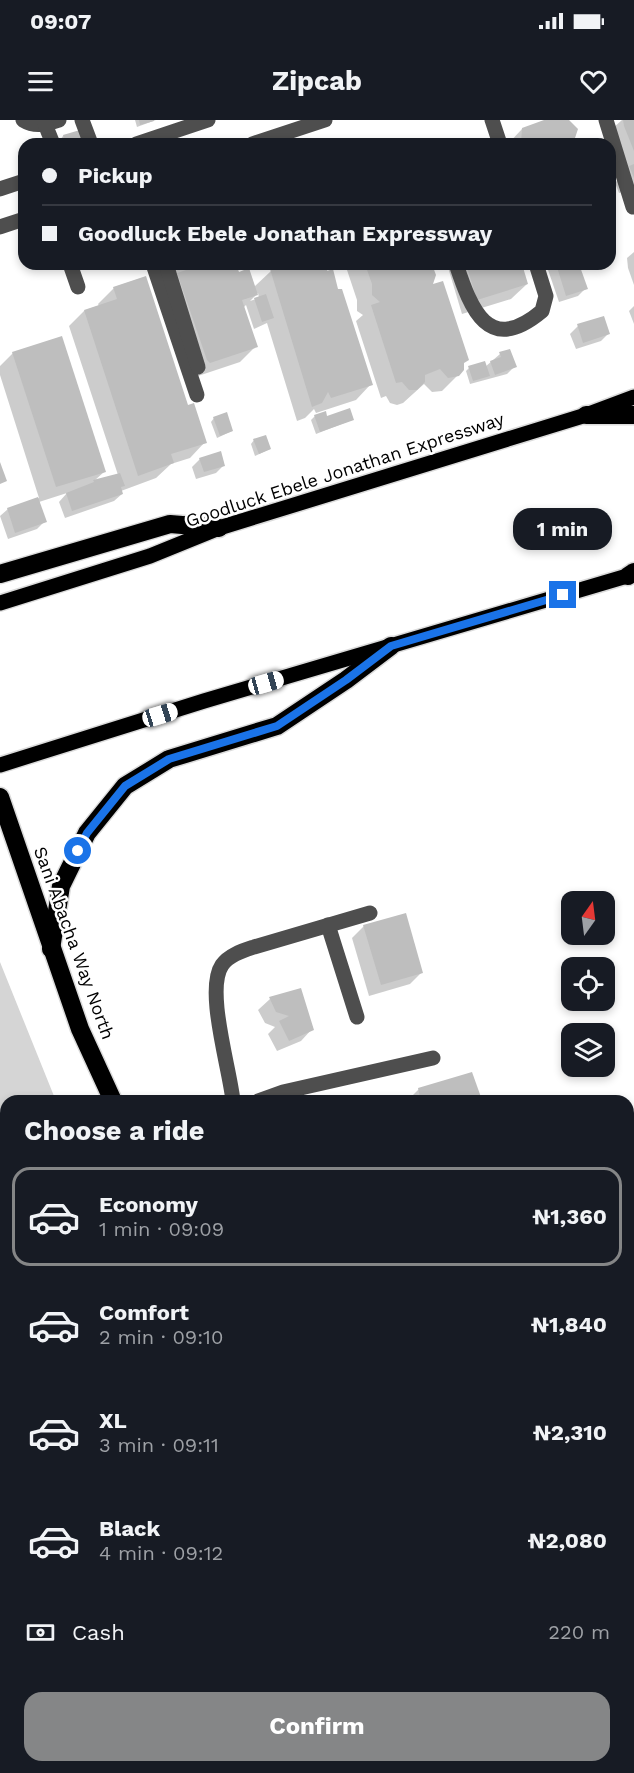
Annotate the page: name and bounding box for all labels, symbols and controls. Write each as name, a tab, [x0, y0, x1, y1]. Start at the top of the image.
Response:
text: 09:07	[30, 9, 91, 34]
icon: menu	[24, 65, 57, 98]
text: Zipcab	[272, 65, 362, 97]
icon: heart	[577, 65, 610, 98]
text: Pickup	[78, 163, 153, 188]
text: Goodluck Ebele Jonathan Expressway	[78, 221, 492, 246]
street label: Goodluck Ebele Jonathan Expressway	[183, 408, 507, 531]
callout: 1 min	[514, 508, 612, 550]
text: 1 min	[537, 517, 588, 541]
route end	[549, 581, 576, 608]
car	[246, 669, 286, 697]
car	[140, 701, 180, 729]
route start	[64, 837, 91, 864]
street label: Sani Abacha Way North	[30, 844, 119, 1042]
north arrow	[561, 891, 615, 945]
map controls	[561, 891, 615, 1077]
button: locate	[561, 957, 615, 1011]
button: layers	[561, 1023, 615, 1077]
text: Choose a ride	[24, 1115, 204, 1147]
icon: car	[27, 1190, 81, 1244]
text: Economy	[99, 1192, 198, 1217]
text: ₦1,360	[532, 1204, 607, 1229]
text: 1 min · 09:09	[99, 1217, 224, 1241]
icon: car	[27, 1298, 81, 1352]
text: Comfort	[99, 1300, 189, 1325]
text: ₦1,840	[531, 1312, 607, 1337]
text: 2 min · 09:10	[99, 1325, 223, 1349]
icon: car	[27, 1406, 81, 1460]
text: XL	[99, 1408, 127, 1433]
text: ₦2,310	[533, 1420, 607, 1445]
text: 3 min · 09:11	[99, 1433, 219, 1457]
icon: car	[27, 1514, 81, 1568]
text: Black	[99, 1516, 160, 1541]
text: ₦2,080	[527, 1528, 607, 1553]
text: 4 min · 09:12	[99, 1541, 223, 1565]
icon: cash	[24, 1616, 57, 1649]
text: Cash	[72, 1620, 125, 1645]
text: 220 m	[548, 1620, 610, 1644]
button: Confirm	[24, 1692, 610, 1761]

